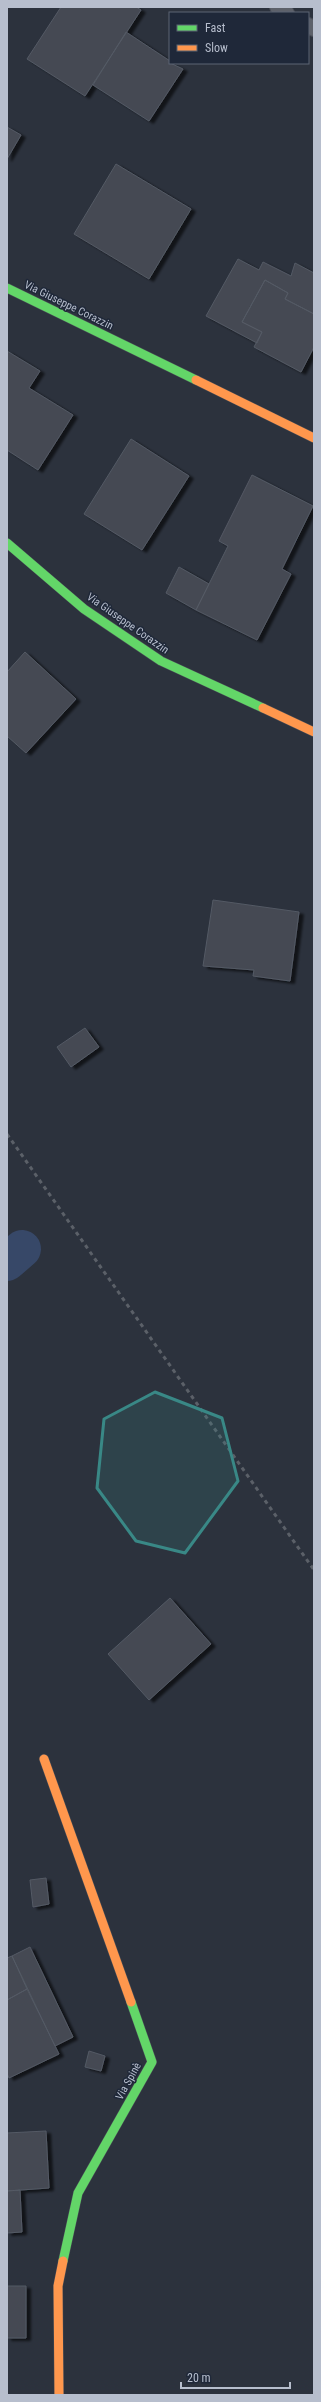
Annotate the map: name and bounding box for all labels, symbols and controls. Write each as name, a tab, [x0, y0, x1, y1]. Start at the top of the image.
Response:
legend	[169, 12, 309, 64]
text: Fast	[205, 21, 226, 35]
text: Slow	[205, 41, 228, 55]
street label: Via Giuseppe Corazzin	[22, 278, 115, 333]
street label: Via Giuseppe Corazzin	[84, 590, 171, 657]
street label: Via Spinè	[113, 2060, 144, 2102]
scale bar	[181, 2364, 290, 2390]
text: 20 m	[187, 2371, 211, 2385]

